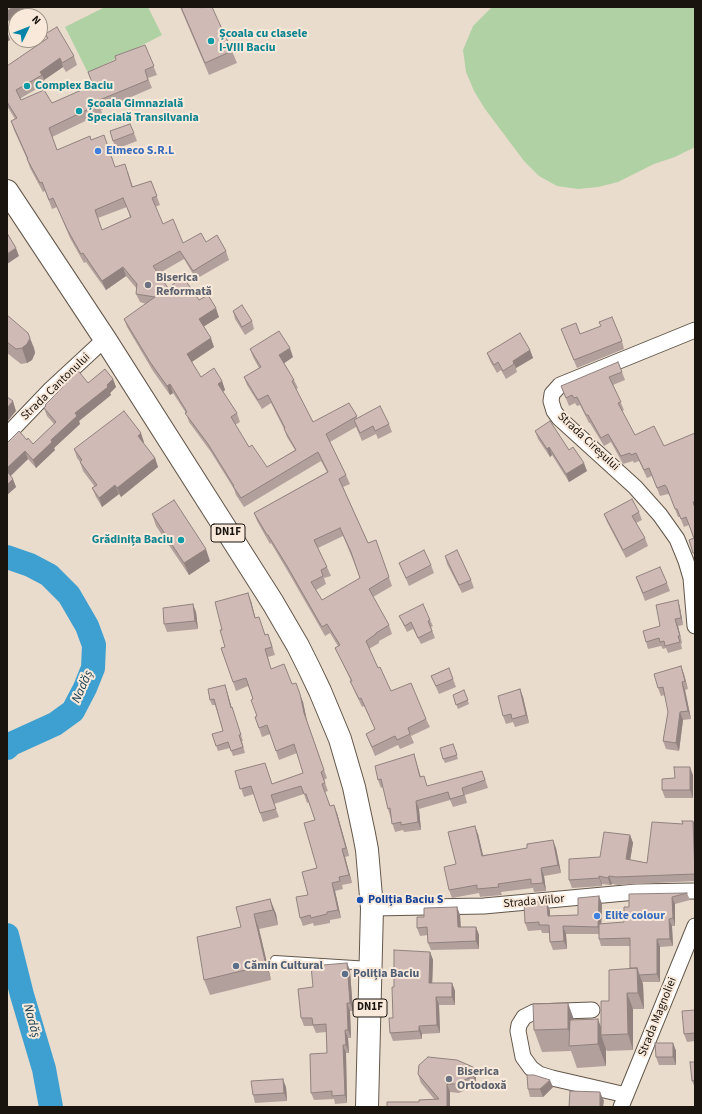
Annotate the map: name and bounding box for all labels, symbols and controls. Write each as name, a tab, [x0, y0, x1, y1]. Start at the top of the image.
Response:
north arrow	[8, 8, 48, 48]
text: N	[28, 12, 44, 28]
place label: Școala cu clasele I-VIII Baciu	[219, 27, 307, 55]
marker: Școala cu clasele I-VIII Baciu	[206, 36, 216, 46]
place label: Complex Baciu	[35, 79, 113, 93]
marker: Complex Baciu	[22, 81, 32, 91]
place label: Școala Gimnazială Specială Transilvania	[87, 97, 199, 125]
marker: Școala Gimnazială Specială Transilvania	[74, 106, 84, 116]
place label: Elmeco S.R.L	[106, 144, 174, 158]
marker: Elmeco S.R.L	[93, 146, 103, 156]
place label: Biserica Reformată	[156, 271, 212, 299]
marker: Biserica Reformată	[143, 280, 153, 290]
street label: Strada Cantonului	[18, 350, 94, 424]
street label: Strada Cireșului	[554, 410, 622, 474]
road number: DN1F	[211, 524, 245, 542]
place label: Grădinița Baciu	[92, 533, 173, 547]
marker: Grădinița Baciu	[176, 535, 186, 545]
water label: Nadăș	[69, 668, 97, 706]
street label: Strada Viilor	[503, 892, 565, 912]
place label: Poliția Baciu S	[368, 893, 443, 907]
marker: Poliția Baciu S	[355, 895, 365, 905]
place label: Elite colour	[605, 909, 665, 923]
marker: Elite colour	[592, 911, 602, 921]
place label: Cămin Cultural	[244, 959, 323, 973]
marker: Cămin Cultural	[231, 961, 241, 971]
place label: Poliția Baciu	[353, 967, 419, 981]
marker: Poliția Baciu	[340, 969, 350, 979]
street label: Strada Magnoliei	[636, 975, 680, 1059]
road number: DN1F	[353, 999, 387, 1017]
water label: Nadăș	[19, 1002, 43, 1040]
place label: Biserica Ortodoxă	[457, 1065, 507, 1093]
marker: Biserica Ortodoxă	[444, 1074, 454, 1084]

